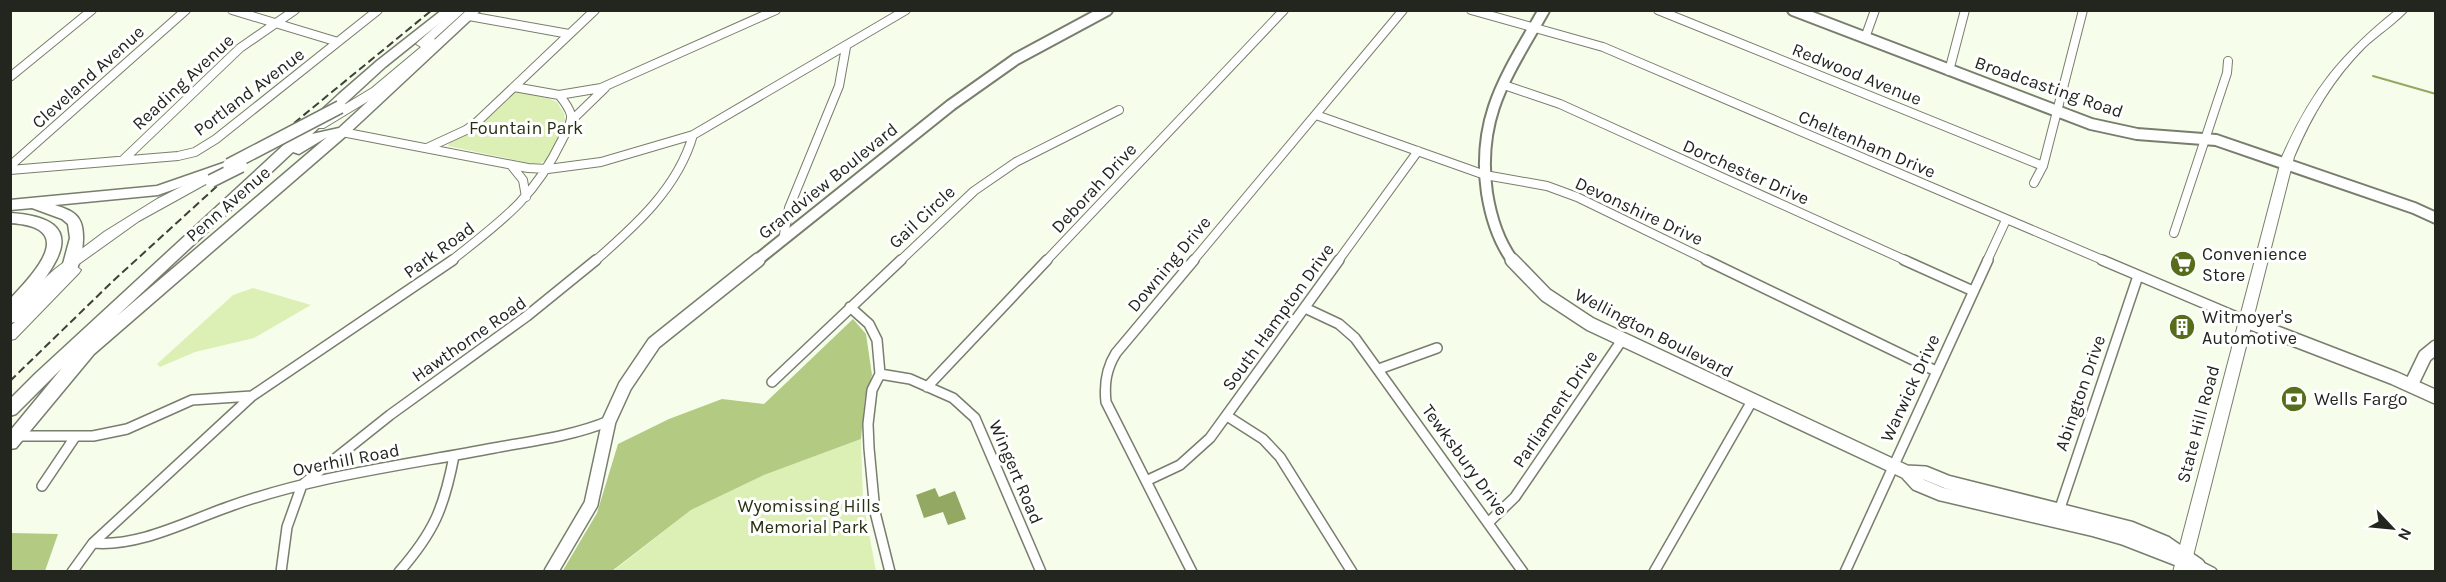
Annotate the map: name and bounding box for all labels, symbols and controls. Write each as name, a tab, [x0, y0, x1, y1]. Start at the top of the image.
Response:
street label: Cleveland Avenue	[27, 21, 149, 133]
street label: Reading Avenue	[128, 29, 238, 135]
street label: Redwood Avenue	[1789, 38, 1925, 110]
street label: Portland Avenue	[189, 43, 309, 141]
street label: Broadcasting Road	[1972, 51, 2126, 123]
street label: Cheltenham Drive	[1795, 105, 1939, 183]
park label: Fountain Park	[469, 117, 583, 139]
street label: Grandview Boulevard	[754, 118, 902, 244]
street label: Dorchester Drive	[1679, 134, 1813, 210]
street label: Deborah Drive	[1047, 138, 1141, 238]
street label: Penn Avenue	[181, 161, 275, 247]
street label: Devonshire Drive	[1572, 172, 1706, 250]
street label: Gail Circle	[884, 181, 960, 253]
street label: Downing Drive	[1123, 212, 1215, 316]
street label: Park Road	[399, 217, 479, 283]
street label: South Hampton Drive	[1217, 239, 1339, 395]
place label: Convenience Store	[2202, 243, 2307, 286]
supermarket icon: Convenience Store	[2168, 249, 2198, 279]
street label: Wellington Boulevard	[1571, 283, 1737, 383]
street label: Hawthorne Road	[407, 291, 531, 387]
place label: Witmoyer's Automotive	[2202, 306, 2297, 349]
building icon: Witmoyer's Automotive	[2167, 312, 2197, 342]
street label: Warwick Drive	[1875, 331, 1945, 445]
street label: Abington Drive	[2050, 332, 2110, 454]
street label: Parliament Drive	[1508, 346, 1602, 472]
street label: State Hill Road	[2172, 363, 2224, 485]
bank icon: Wells Fargo	[2279, 384, 2309, 414]
place label: Wells Fargo	[2314, 388, 2408, 410]
street label: Tewksbury Drive	[1417, 400, 1513, 520]
street label: Wingert Road	[984, 417, 1048, 527]
street label: Overhill Road	[291, 439, 401, 481]
park label: Wyomissing Hills Memorial Park	[737, 495, 881, 538]
north arrow	[2362, 498, 2422, 558]
text: N	[2394, 525, 2416, 544]

